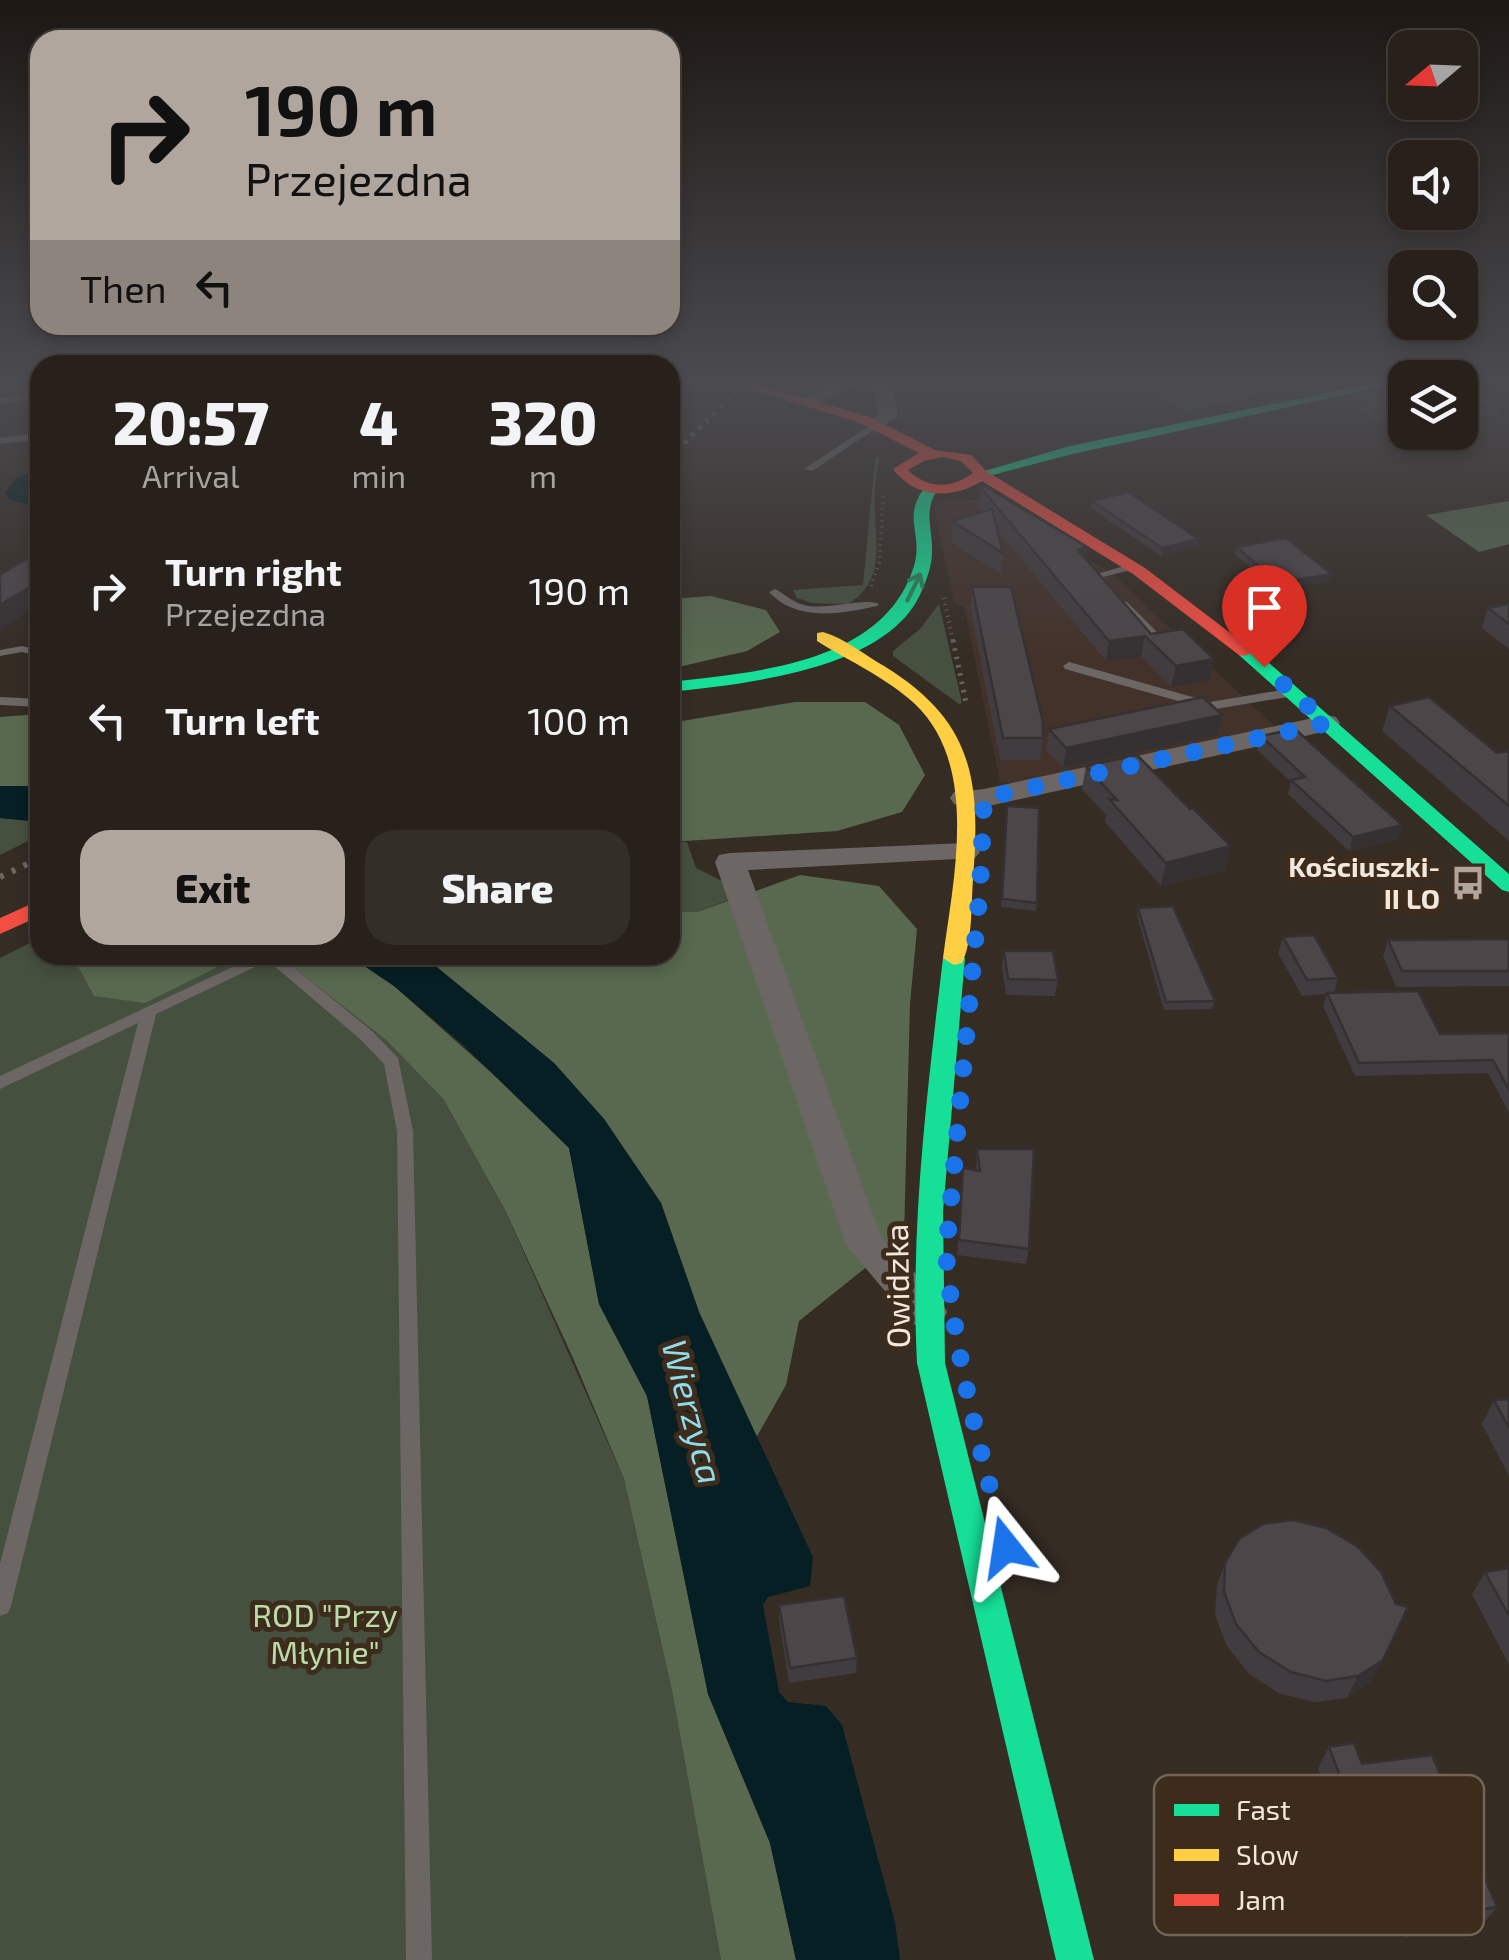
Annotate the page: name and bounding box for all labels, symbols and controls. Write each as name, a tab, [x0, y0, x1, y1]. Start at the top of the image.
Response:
north arrow	[1388, 30, 1478, 120]
map controls	[1388, 30, 1478, 450]
text: 190 m	[245, 66, 438, 150]
icon: right	[80, 70, 210, 200]
button: sound	[1388, 140, 1478, 230]
text: Przejezdna	[245, 151, 472, 205]
button: search	[1388, 250, 1478, 340]
icon: left	[187, 260, 242, 315]
text: Then	[80, 265, 167, 311]
button: layers	[1388, 360, 1478, 450]
text: 20:57	[113, 385, 269, 457]
text: 4	[359, 385, 398, 457]
text: 320	[489, 385, 597, 457]
text: Arrival	[142, 456, 239, 494]
text: min	[351, 456, 406, 494]
text: m	[529, 456, 557, 494]
text: Turn right	[165, 548, 342, 594]
icon: right	[80, 563, 135, 618]
pin	[1222, 565, 1307, 668]
text: 190 m	[528, 567, 630, 613]
one-way arrow	[906, 573, 925, 603]
icon: arrive	[1237, 580, 1292, 635]
text: Przejezdna	[165, 594, 326, 632]
icon: left	[80, 693, 135, 748]
text: Turn left	[165, 697, 320, 743]
text: 100 m	[527, 697, 630, 743]
button: Exit	[80, 830, 345, 945]
button: Share	[365, 830, 630, 945]
place label: Kościuszki- II LO	[1288, 849, 1440, 915]
bus stop icon: Kościuszki- II LO	[1449, 864, 1487, 902]
street label: Owidzka	[876, 1224, 916, 1348]
water label: Wierzyca	[654, 1335, 733, 1488]
position arrow	[954, 1495, 1058, 1599]
park label: ROD "Przy Młynie"	[252, 1595, 398, 1670]
legend	[1154, 1775, 1484, 1935]
text: Fast	[1236, 1792, 1291, 1826]
text: Slow	[1236, 1837, 1299, 1871]
text: Jam	[1236, 1882, 1285, 1916]

